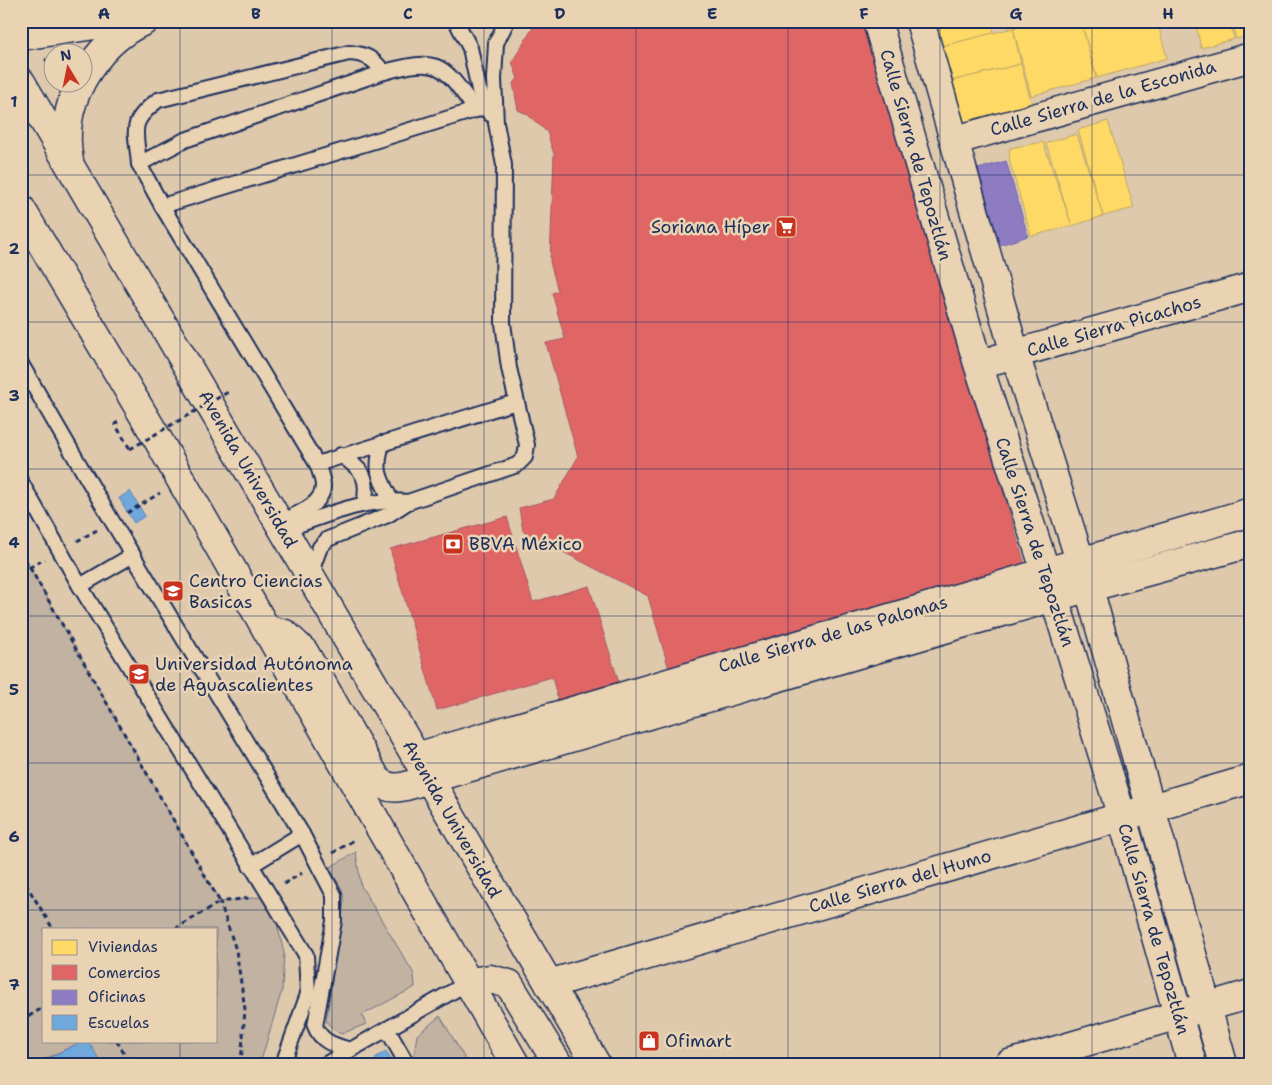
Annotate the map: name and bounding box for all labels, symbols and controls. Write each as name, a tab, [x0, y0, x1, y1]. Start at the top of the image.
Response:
text: A	[98, 3, 110, 24]
text: B	[251, 3, 261, 24]
text: C	[403, 3, 413, 24]
text: D	[554, 3, 566, 24]
text: E	[707, 3, 717, 24]
text: F	[859, 3, 869, 24]
text: G	[1010, 3, 1023, 24]
text: H	[1162, 3, 1174, 24]
north arrow	[42, 42, 92, 92]
text: N	[59, 45, 73, 65]
street label: Calle Sierra de Tepoztlán	[874, 47, 958, 263]
street label: Calle Sierra de la Esconida	[987, 54, 1219, 142]
text: 1	[10, 91, 18, 112]
place label: Soriana Híper	[651, 215, 770, 239]
supermarket icon: Soriana Híper	[774, 215, 798, 239]
text: 2	[8, 238, 20, 259]
street label: Calle Sierra Picachos	[1024, 290, 1204, 362]
text: 3	[8, 385, 20, 406]
street label: Avenida Universidad	[193, 386, 303, 552]
street label: Calle Sierra de Tepoztlán	[990, 434, 1080, 650]
text: 4	[8, 532, 20, 553]
bank icon: BBVA México	[441, 532, 465, 556]
place label: BBVA México	[469, 532, 582, 556]
place label: Centro Ciencias Basicas	[189, 569, 323, 614]
school or university icon: Centro Ciencias Basicas	[161, 579, 185, 603]
street label: Calle Sierra de las Palomas	[716, 590, 950, 678]
place label: Universidad Autónoma de Aguascalientes	[155, 652, 353, 697]
school or university icon: Universidad Autónoma de Aguascalientes	[127, 662, 151, 686]
text: 5	[9, 679, 19, 700]
street label: Avenida Universidad	[397, 736, 507, 902]
street label: Calle Sierra de Tepoztlán	[1112, 821, 1196, 1037]
text: 6	[8, 826, 20, 847]
street label: Calle Sierra del Humo	[806, 843, 994, 919]
legend	[42, 928, 218, 1042]
text: Viviendas	[88, 937, 158, 957]
text: Comercios	[88, 963, 161, 983]
text: 7	[8, 974, 20, 995]
text: Oficinas	[88, 987, 146, 1007]
text: Escuelas	[88, 1013, 150, 1033]
shop icon: Ofimart	[637, 1029, 661, 1053]
place label: Ofimart	[665, 1029, 732, 1053]

